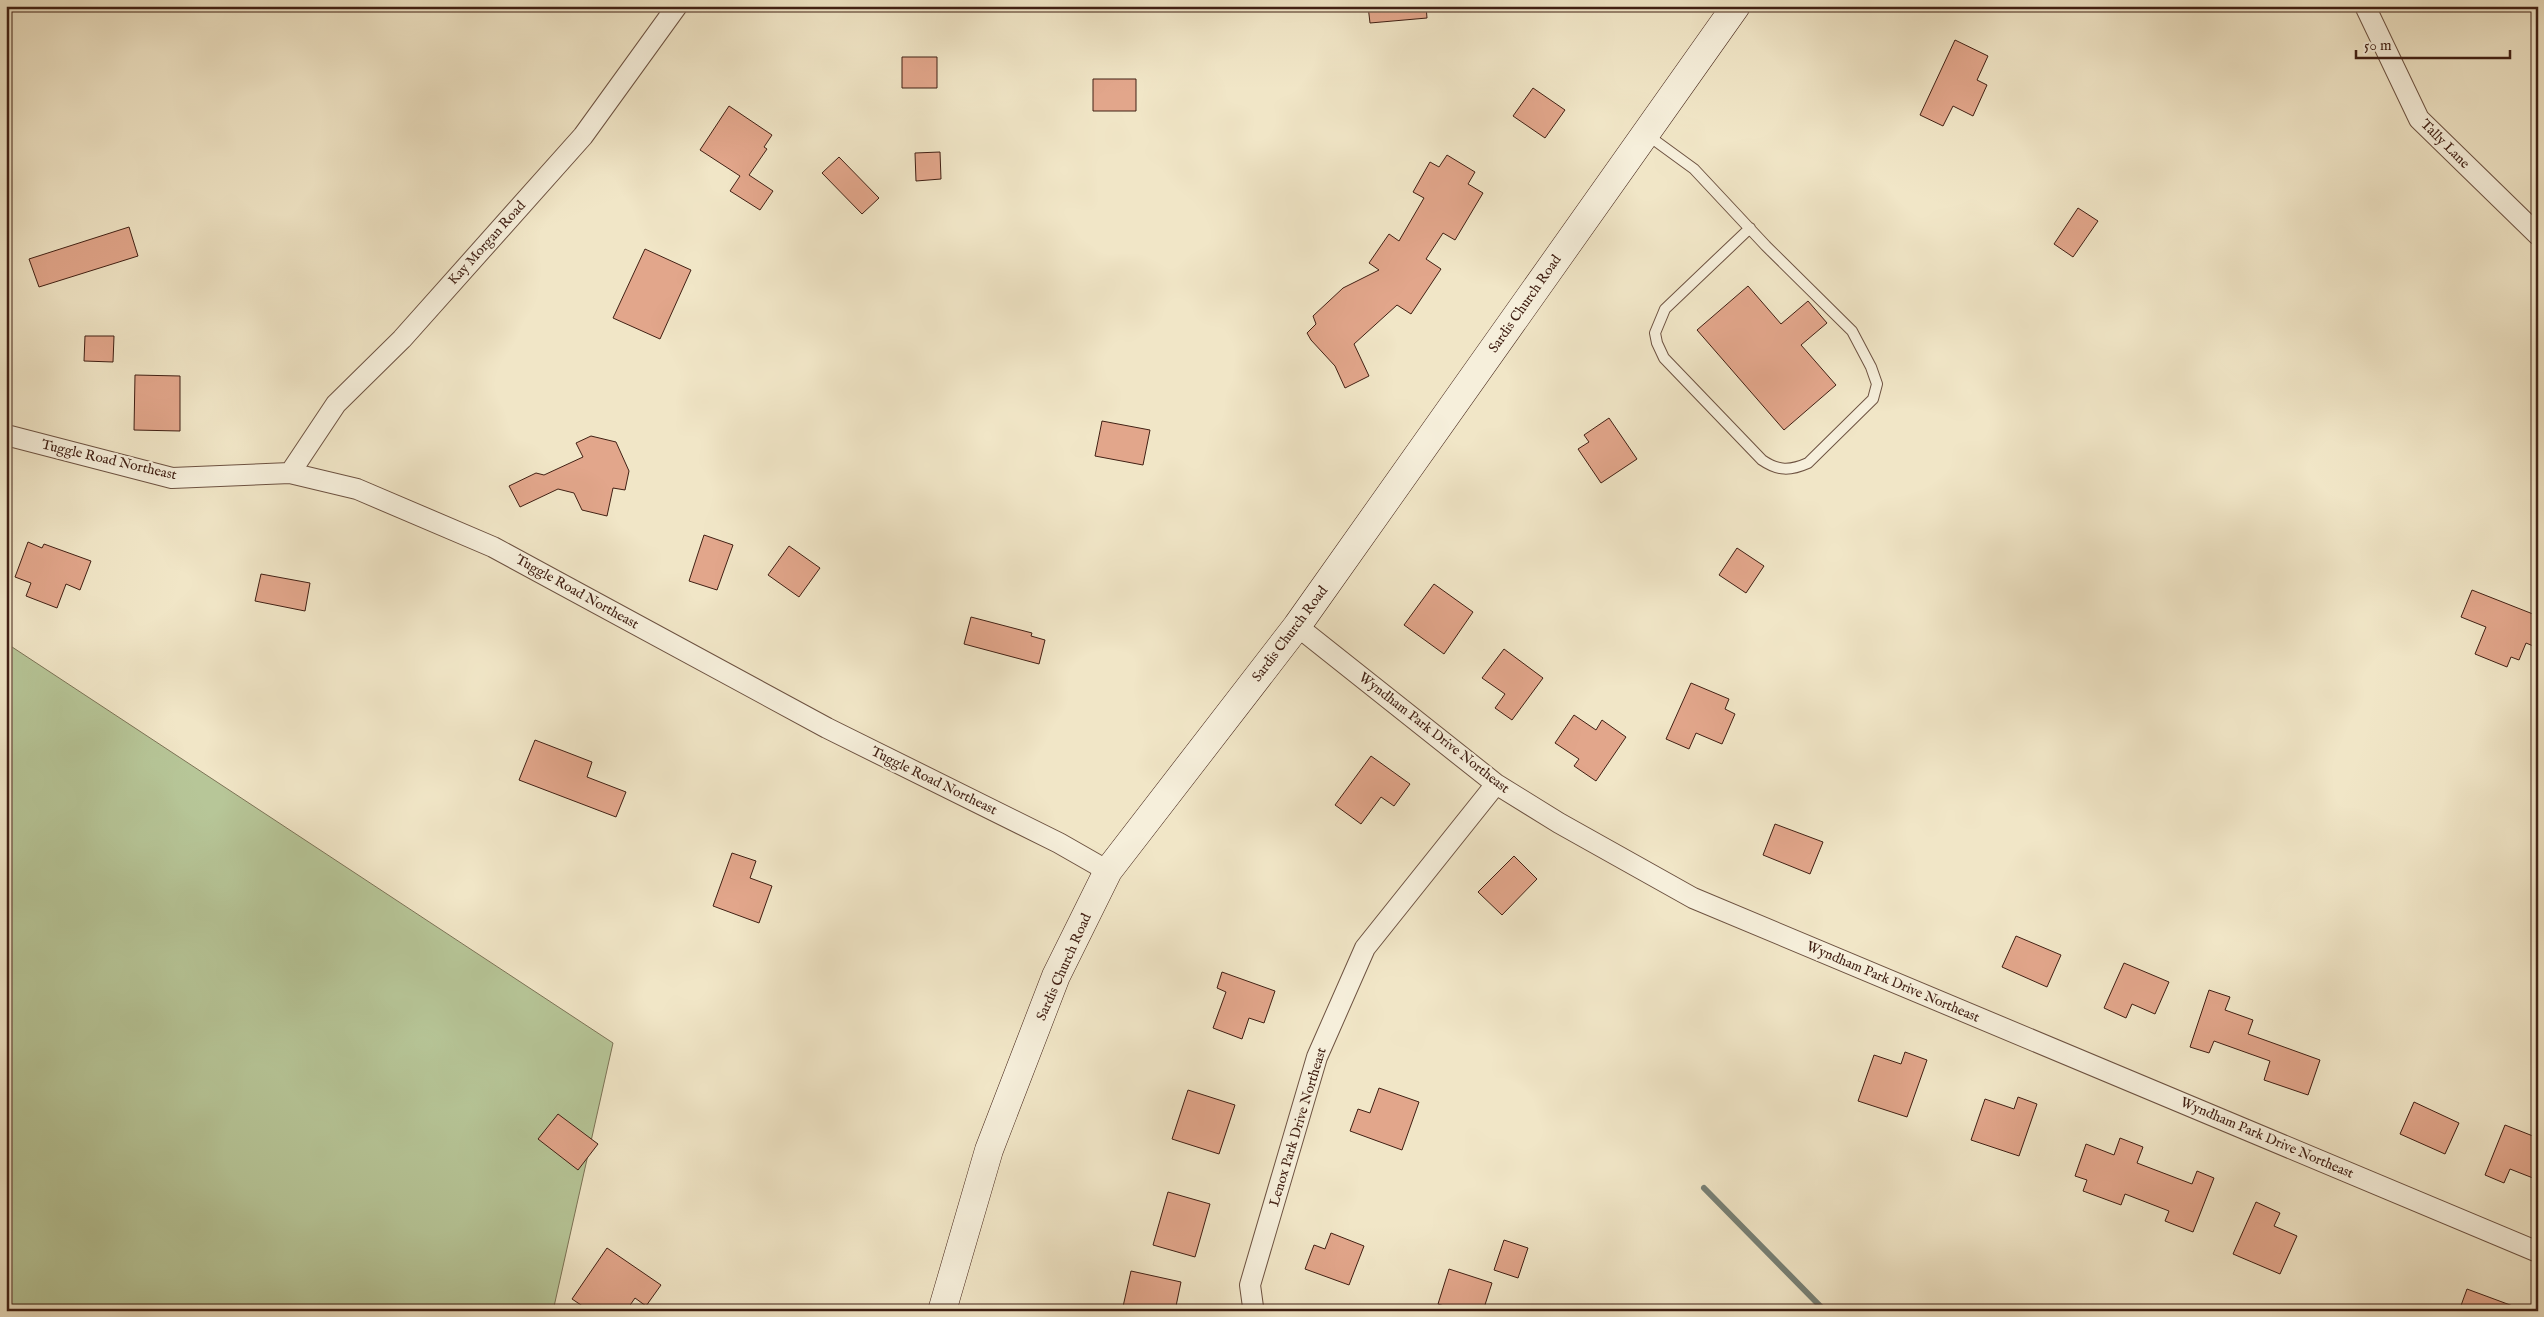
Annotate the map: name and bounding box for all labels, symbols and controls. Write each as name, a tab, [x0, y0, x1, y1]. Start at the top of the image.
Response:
scale bar	[2356, 28, 2510, 60]
text: 50 m	[2364, 36, 2392, 55]
street label: Tally Lane	[2417, 116, 2474, 173]
street label: Kay Morgan Road	[444, 197, 530, 289]
street label: Sardis Church Road	[1485, 251, 1566, 356]
street label: Tuggle Road Northeast	[40, 436, 179, 484]
street label: Tuggle Road Northeast	[512, 551, 642, 633]
street label: Sardis Church Road	[1248, 582, 1332, 686]
street label: Wyndham Park Drive Northeast	[1355, 668, 1513, 798]
street label: Tuggle Road Northeast	[868, 743, 1000, 819]
street label: Sardis Church Road	[1032, 910, 1096, 1023]
street label: Wyndham Park Drive Northeast	[1804, 937, 1983, 1027]
street label: Lenox Park Drive Northeast	[1265, 1045, 1331, 1209]
street label: Wyndham Park Drive Northeast	[2178, 1093, 2357, 1183]

